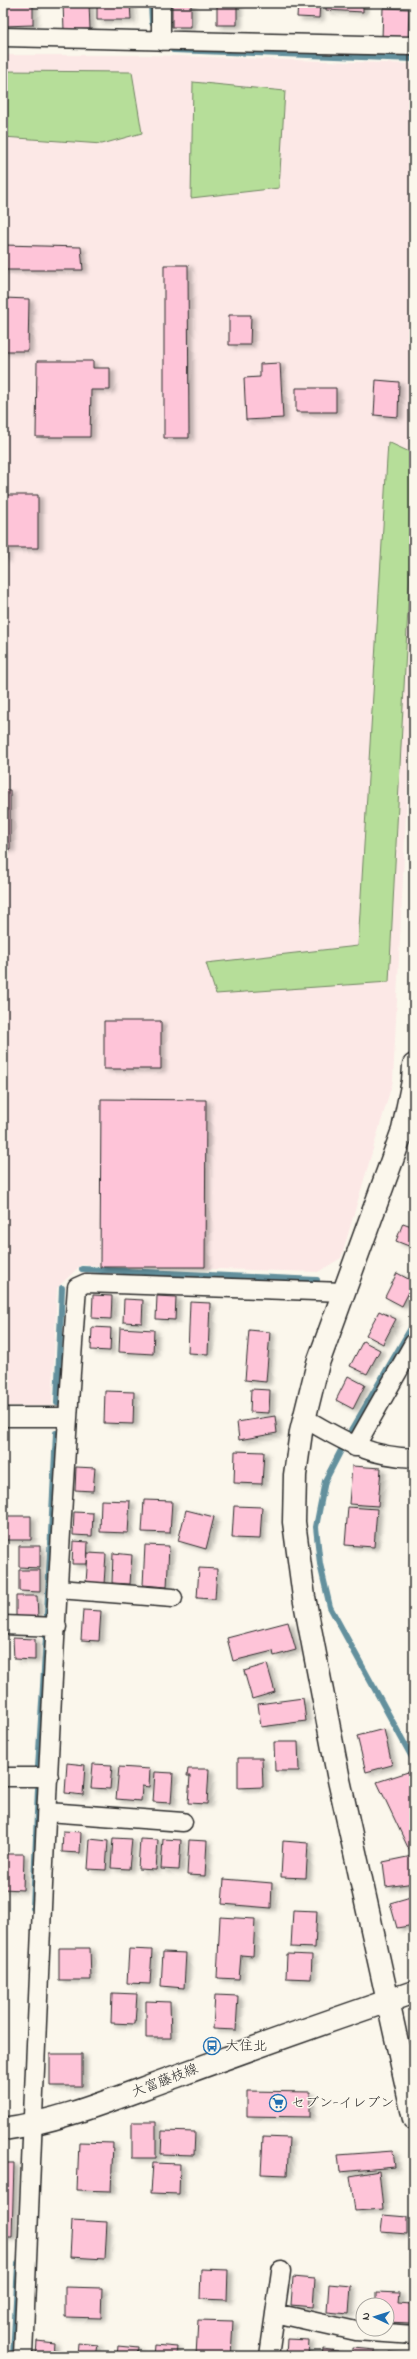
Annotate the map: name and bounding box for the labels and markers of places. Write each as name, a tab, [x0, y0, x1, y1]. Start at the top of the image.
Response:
bus stop icon: 大住北	[202, 2036, 222, 2056]
place label: 大住北	[225, 2036, 267, 2057]
supermarket icon: セブン-イレブン	[268, 2093, 288, 2113]
place label: セブン-イレブン	[291, 2093, 394, 2114]

